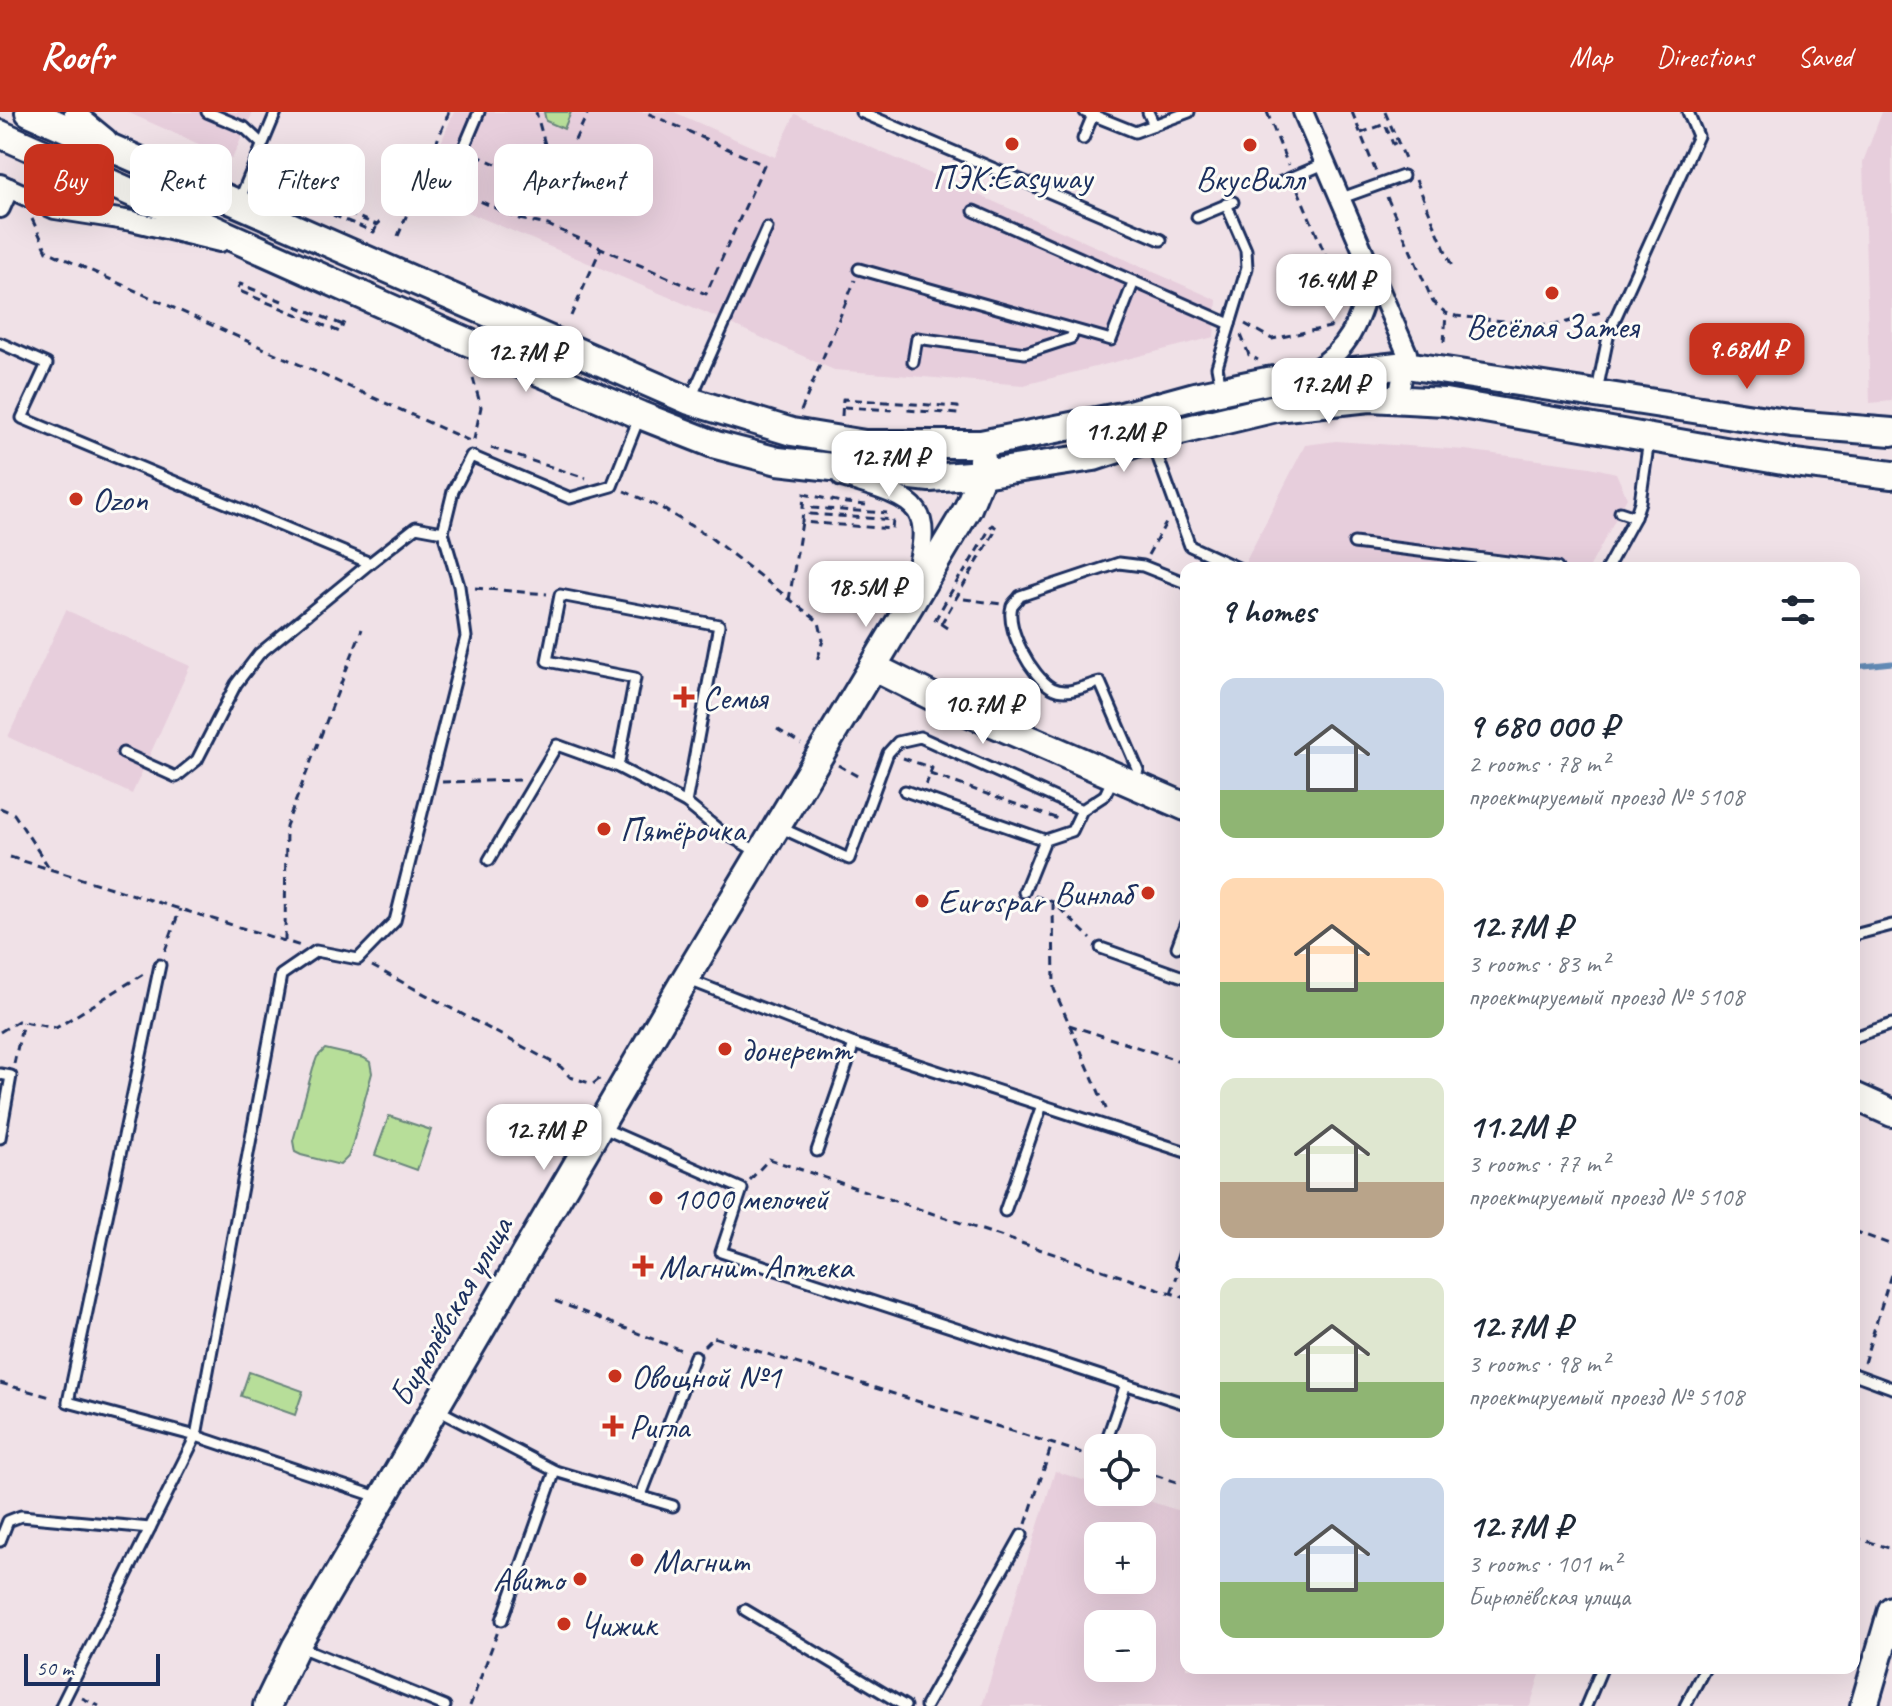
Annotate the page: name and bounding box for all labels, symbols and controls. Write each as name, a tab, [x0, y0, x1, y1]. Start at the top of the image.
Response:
text: Roofr	[40, 33, 113, 80]
text: Map	[1569, 39, 1612, 74]
text: Directions	[1656, 39, 1754, 74]
text: Saved	[1798, 39, 1852, 74]
marker: ПЭК:Easyway	[1003, 135, 1021, 153]
marker: ВкусВилл	[1241, 136, 1259, 154]
chip: Buy	[24, 144, 114, 216]
chip: Rent	[130, 144, 232, 216]
chip: Filters	[248, 144, 365, 216]
chip: New	[381, 144, 478, 216]
chip: Apartment	[494, 144, 653, 216]
place label: ПЭК:Easyway	[932, 156, 1094, 199]
place label: ВкусВилл	[1196, 157, 1306, 200]
pin: 16.4M ₽	[1260, 254, 1408, 322]
text: 16.4M ₽	[1294, 263, 1374, 296]
marker: Весёлая Затея	[1543, 284, 1561, 302]
place label: Весёлая Затея	[1466, 305, 1641, 348]
pin: 9.68M ₽	[1673, 323, 1821, 391]
pin: 12.7M ₽	[452, 326, 600, 394]
text: 9.68M ₽	[1707, 332, 1787, 365]
text: 12.7M ₽	[487, 335, 565, 368]
pin: 17.2M ₽	[1255, 358, 1403, 426]
text: 17.2M ₽	[1290, 367, 1368, 400]
pin: 11.2M ₽	[1050, 406, 1198, 474]
text: 11.2M ₽	[1085, 415, 1163, 448]
pin: 12.7M ₽	[815, 431, 963, 499]
text: 12.7M ₽	[850, 440, 928, 473]
place label: Ozon	[92, 478, 149, 521]
marker: Ozon	[67, 490, 85, 508]
pin: 18.5M ₽	[792, 561, 940, 629]
text: 18.5M ₽	[827, 570, 905, 603]
icon: filters	[1776, 588, 1820, 632]
text: 9 homes	[1220, 589, 1316, 632]
place label: Семья	[702, 676, 769, 719]
pin: 10.7M ₽	[909, 678, 1057, 746]
marker: Семья	[673, 686, 695, 708]
text: 10.7M ₽	[944, 687, 1022, 720]
text: 9 680 000 ₽	[1468, 704, 1618, 747]
icon: home	[1284, 710, 1380, 806]
text: 2 rooms · 78 m²	[1468, 747, 1609, 780]
text: проектируемый проезд № 5108	[1468, 780, 1744, 813]
place label: Пятёрочка	[620, 808, 747, 851]
marker: Пятёрочка	[595, 820, 613, 838]
place label: Винлаб	[1054, 872, 1139, 915]
place label: Eurospar	[938, 880, 1047, 923]
marker: Винлаб	[1139, 884, 1157, 902]
marker: Eurospar	[913, 892, 931, 910]
text: 12.7M ₽	[1468, 904, 1571, 947]
icon: home	[1284, 910, 1380, 1006]
text: 3 rooms · 83 m²	[1468, 947, 1609, 980]
text: проектируемый проезд № 5108	[1468, 980, 1744, 1013]
place label: донеретт	[741, 1028, 854, 1071]
marker: донеретт	[716, 1040, 734, 1058]
pin: 12.7M ₽	[470, 1104, 618, 1172]
text: 11.2M ₽	[1468, 1104, 1571, 1147]
icon: home	[1284, 1110, 1380, 1206]
text: 12.7M ₽	[505, 1113, 583, 1146]
text: 3 rooms · 77 m²	[1468, 1147, 1609, 1180]
place label: 1000 мелочей	[672, 1177, 830, 1220]
text: проектируемый проезд № 5108	[1468, 1180, 1744, 1213]
marker: 1000 мелочей	[647, 1189, 665, 1207]
street label: Бирюлёвская улица	[379, 1207, 523, 1414]
place label: Магнит Аптека	[659, 1245, 855, 1288]
marker: Магнит Аптека	[634, 1257, 652, 1275]
text: 12.7M ₽	[1468, 1304, 1571, 1347]
icon: home	[1284, 1310, 1380, 1406]
text: 3 rooms · 98 m²	[1468, 1347, 1609, 1380]
place label: Овощной №1	[631, 1355, 783, 1398]
marker: Овощной №1	[606, 1367, 624, 1385]
text: проектируемый проезд № 5108	[1468, 1380, 1744, 1413]
place label: Ригла	[629, 1405, 692, 1448]
marker: Ригла	[604, 1417, 622, 1435]
map controls	[1084, 1434, 1156, 1682]
button: locate	[1084, 1434, 1156, 1506]
text: 12.7M ₽	[1468, 1504, 1571, 1547]
icon: home	[1284, 1510, 1380, 1606]
button: +	[1084, 1522, 1156, 1594]
place label: Магнит	[653, 1539, 751, 1582]
text: 3 rooms · 101 m²	[1468, 1547, 1620, 1580]
marker: Магнит	[628, 1551, 646, 1569]
place label: Авито	[493, 1558, 568, 1601]
marker: Авито	[571, 1570, 589, 1588]
text: Бирюлёвская улица	[1468, 1580, 1630, 1613]
place label: Чижик	[580, 1603, 659, 1646]
button: −	[1084, 1610, 1156, 1682]
marker: Чижик	[555, 1615, 573, 1633]
scale bar	[24, 1650, 160, 1686]
text: 50 m	[36, 1654, 73, 1682]

